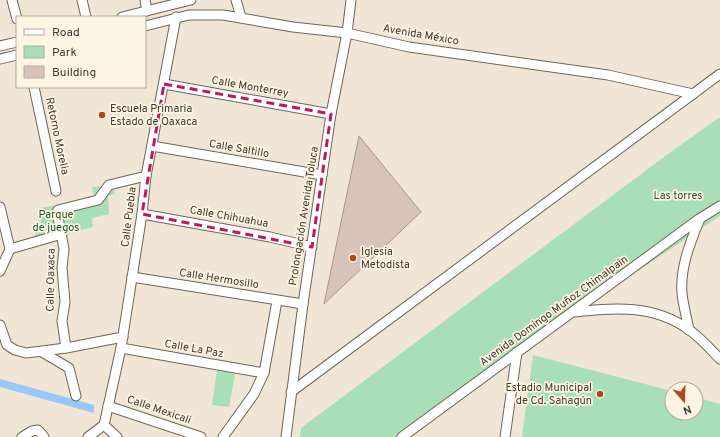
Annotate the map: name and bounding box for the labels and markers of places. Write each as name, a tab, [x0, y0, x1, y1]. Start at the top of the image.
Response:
place label: Escuela Primaria Estado de Oaxaca	[110, 102, 198, 129]
marker: Escuela Primaria Estado de Oaxaca	[97, 110, 107, 120]
place label: Iglesia Metodista	[361, 245, 410, 272]
marker: Iglesia Metodista	[348, 253, 358, 263]
place label: Estadio Municipal de Cd. Sahagún	[505, 381, 592, 408]
marker: Estadio Municipal de Cd. Sahagún	[595, 389, 605, 399]

